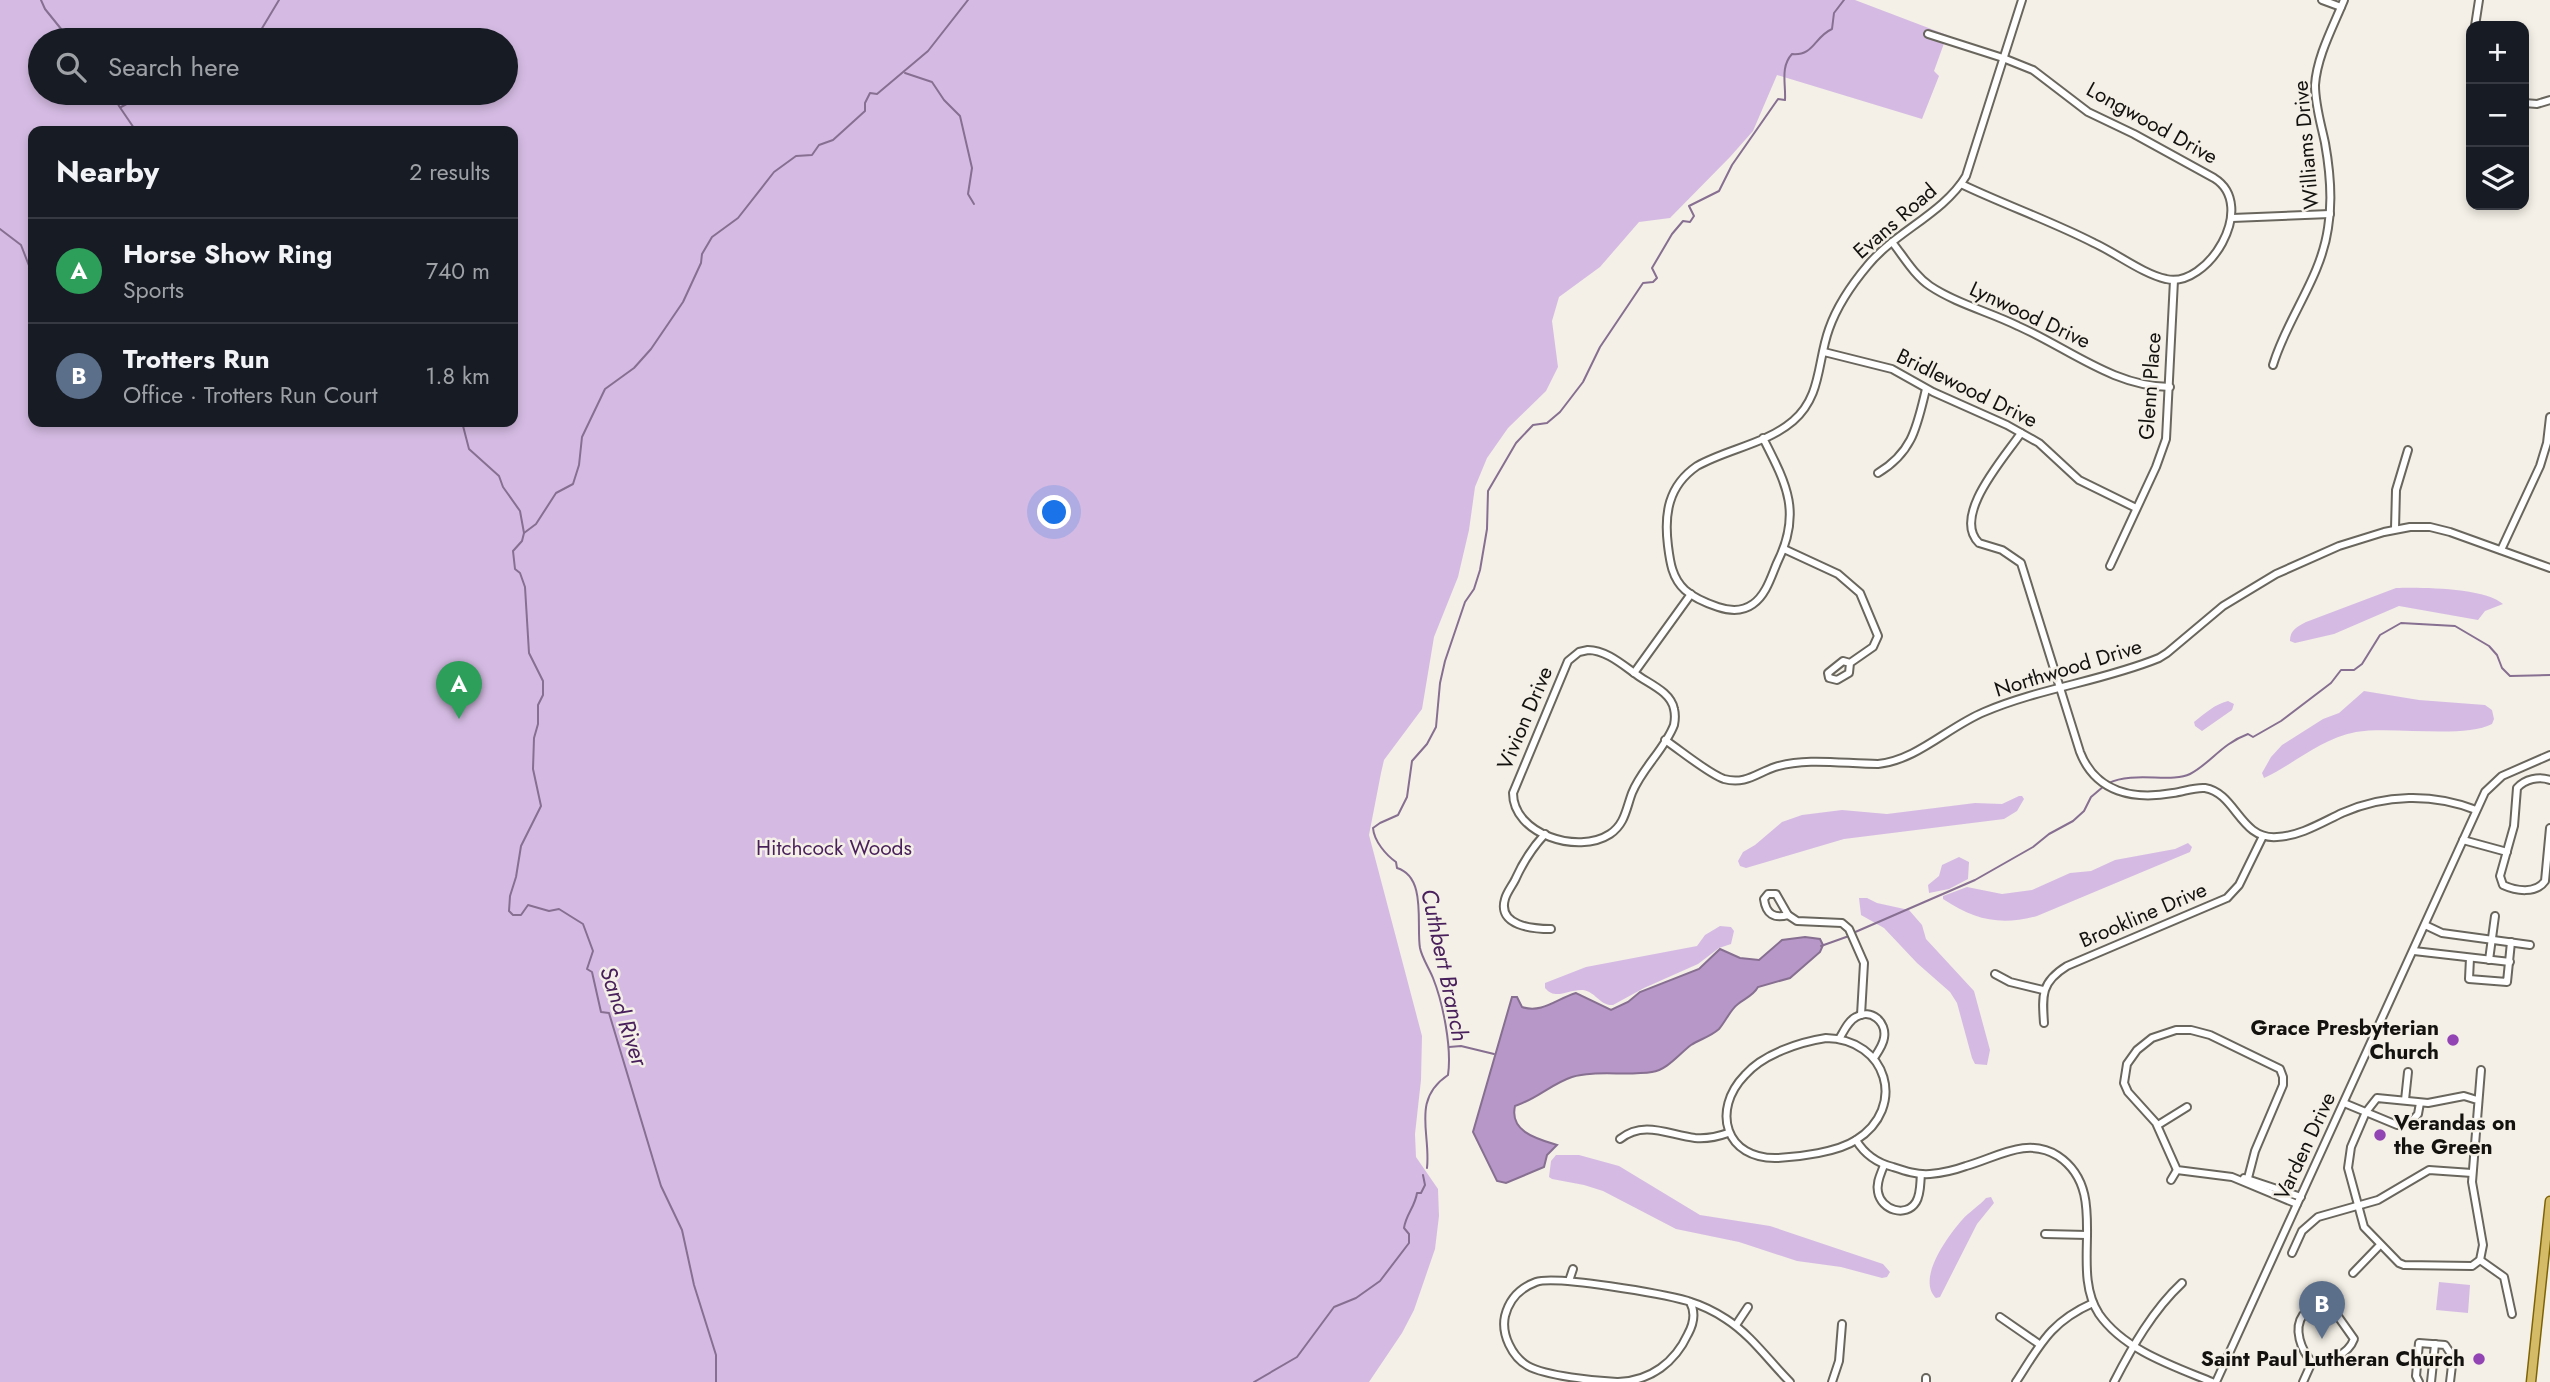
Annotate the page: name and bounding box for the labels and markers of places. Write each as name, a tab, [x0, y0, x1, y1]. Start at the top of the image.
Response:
pin: A	[436, 661, 482, 719]
place label: Grace Presbyterian Church	[2251, 1013, 2439, 1067]
marker: Grace Presbyterian Church	[2445, 1032, 2461, 1048]
place label: Verandas on the Green	[2393, 1108, 2516, 1162]
marker: Verandas on the Green	[2372, 1127, 2388, 1143]
pin: B	[2299, 1281, 2345, 1339]
place label: Saint Paul Lutheran Church	[2201, 1344, 2465, 1374]
marker: Saint Paul Lutheran Church	[2471, 1351, 2487, 1367]

